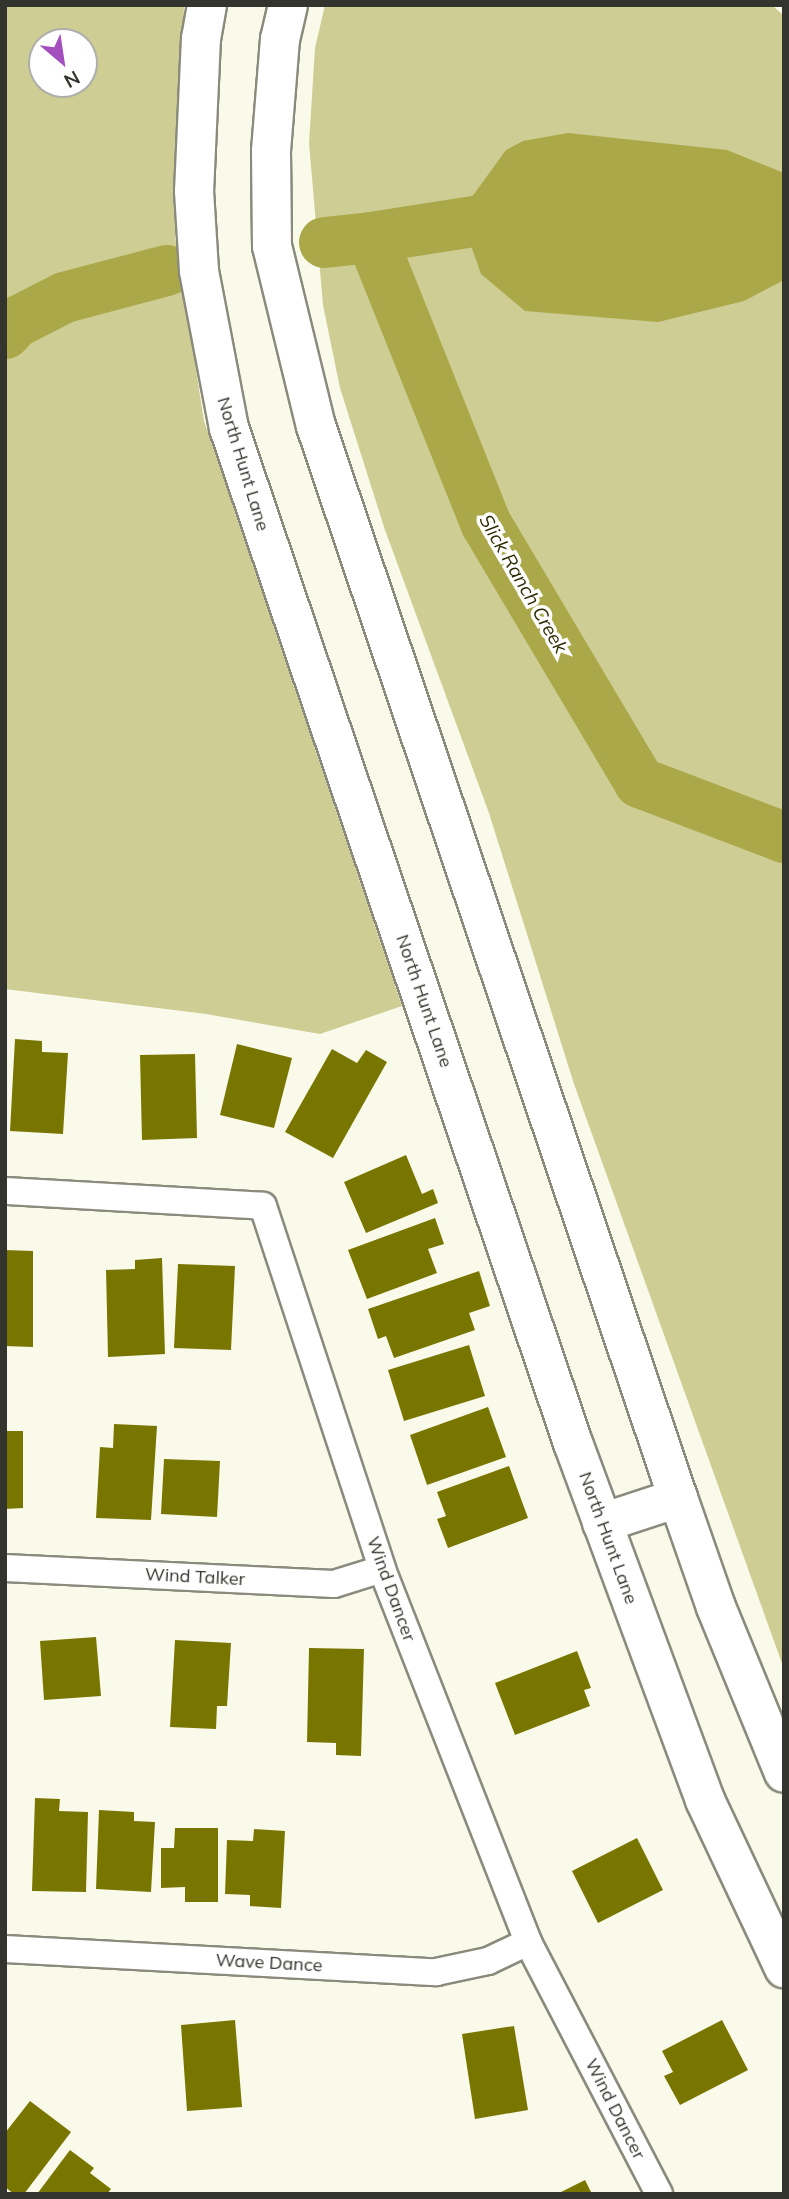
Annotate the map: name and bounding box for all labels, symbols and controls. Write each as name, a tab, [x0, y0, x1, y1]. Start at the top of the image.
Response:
north arrow	[28, 28, 98, 98]
text: N	[60, 66, 84, 94]
street label: North Hunt Lane	[212, 394, 274, 534]
water label: Slick Ranch Creek	[474, 511, 572, 657]
street label: North Hunt Lane	[391, 932, 457, 1070]
street label: North Hunt Lane	[574, 1469, 642, 1607]
street label: Wind Dancer	[362, 1534, 420, 1644]
street label: Wind Talker	[144, 1564, 246, 1590]
street label: Wave Dance	[215, 1949, 323, 1977]
street label: Wind Dancer	[580, 2055, 650, 2163]

